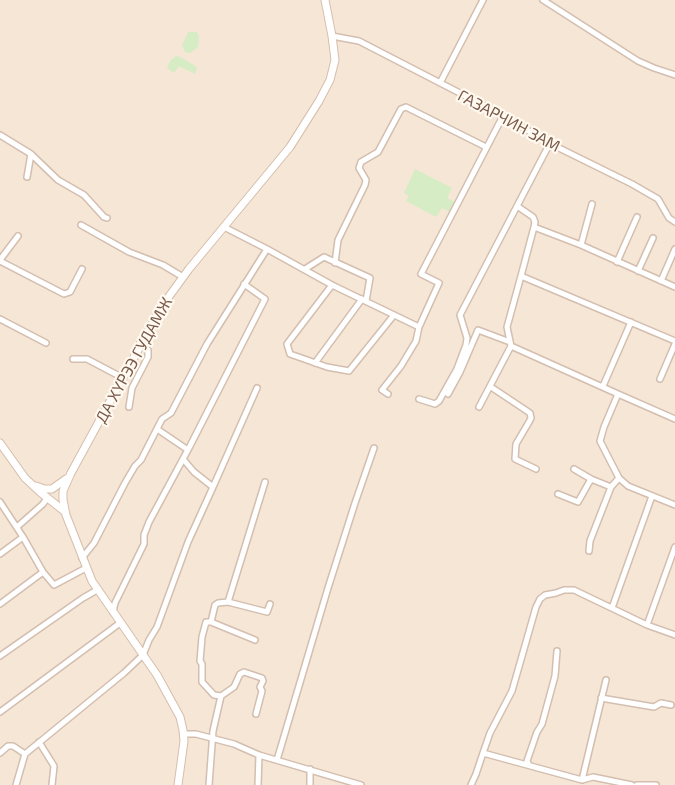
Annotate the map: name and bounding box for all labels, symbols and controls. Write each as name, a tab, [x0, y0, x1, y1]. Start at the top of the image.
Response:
street label: ГАЗАРЧИН ЗАМ	[455, 86, 563, 156]
street label: ДА ХҮРЭЭ ГУДАМЖ	[91, 294, 177, 426]

